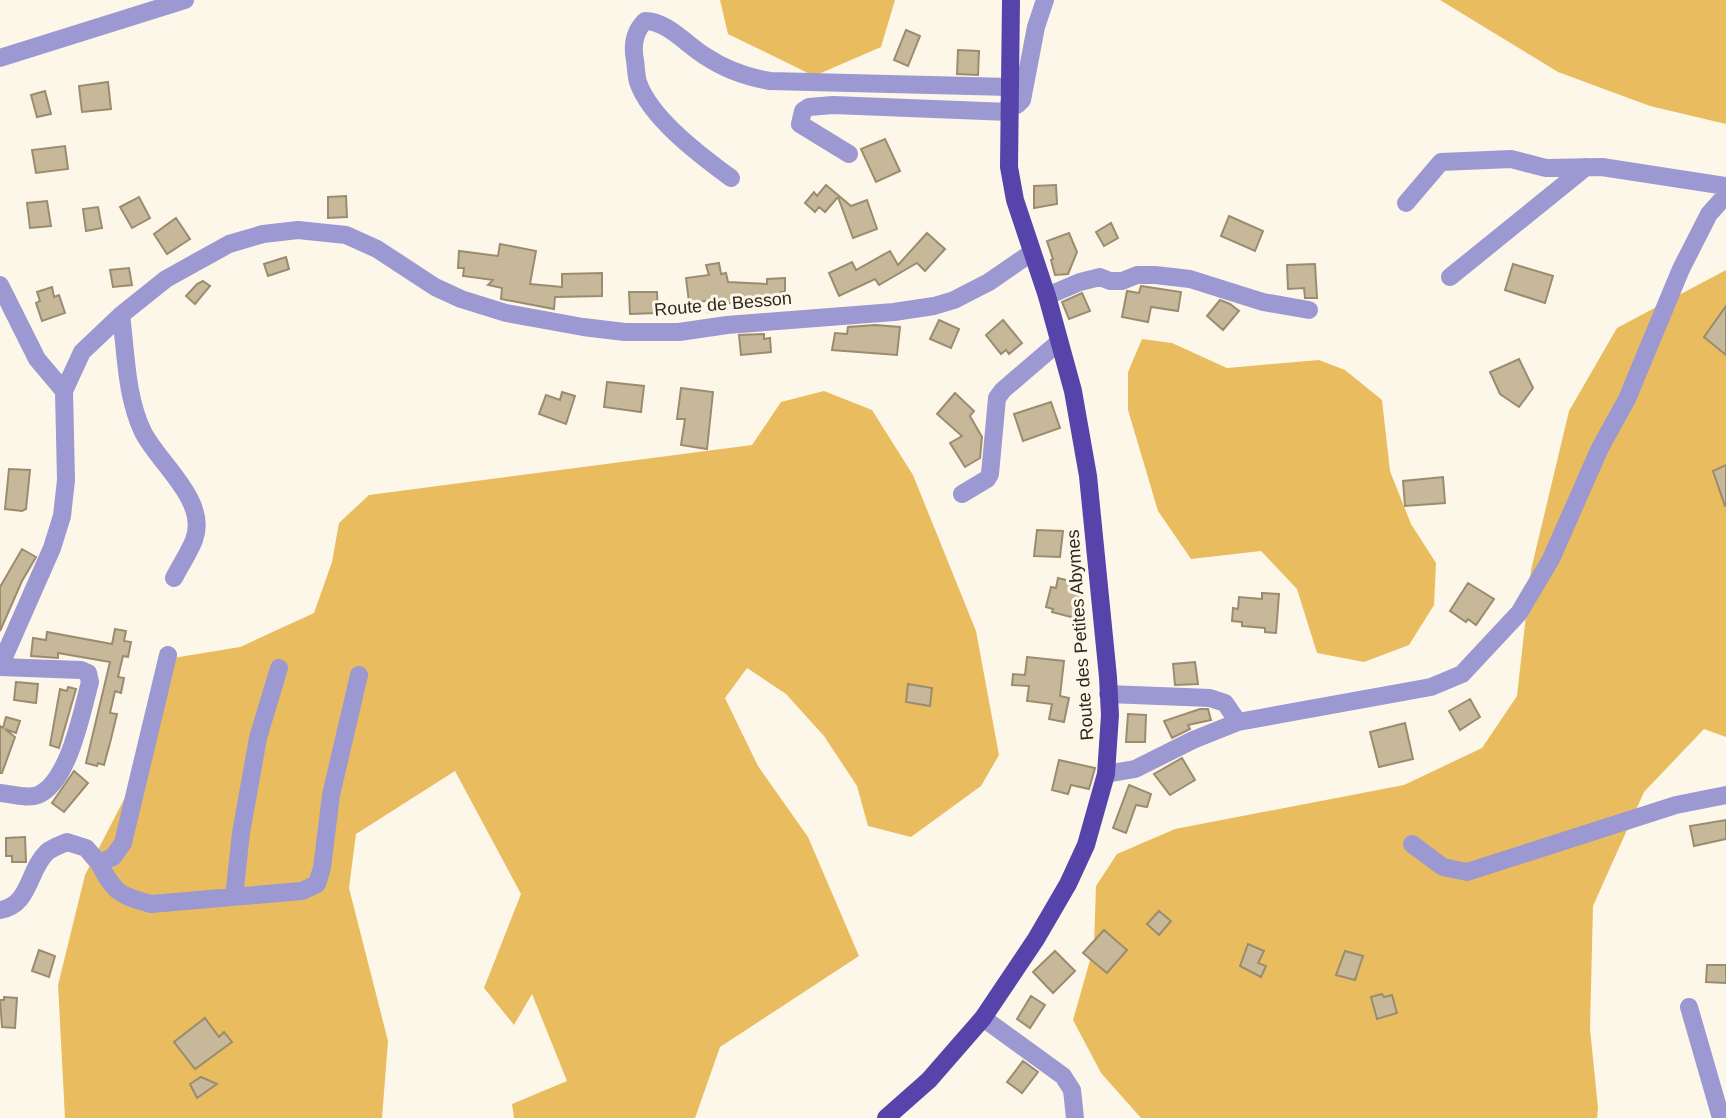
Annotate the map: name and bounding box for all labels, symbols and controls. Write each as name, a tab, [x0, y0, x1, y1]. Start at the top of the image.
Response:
street label: Route de Besson	[653, 288, 793, 320]
street label: Route des Petites Abymes	[1063, 529, 1097, 741]

